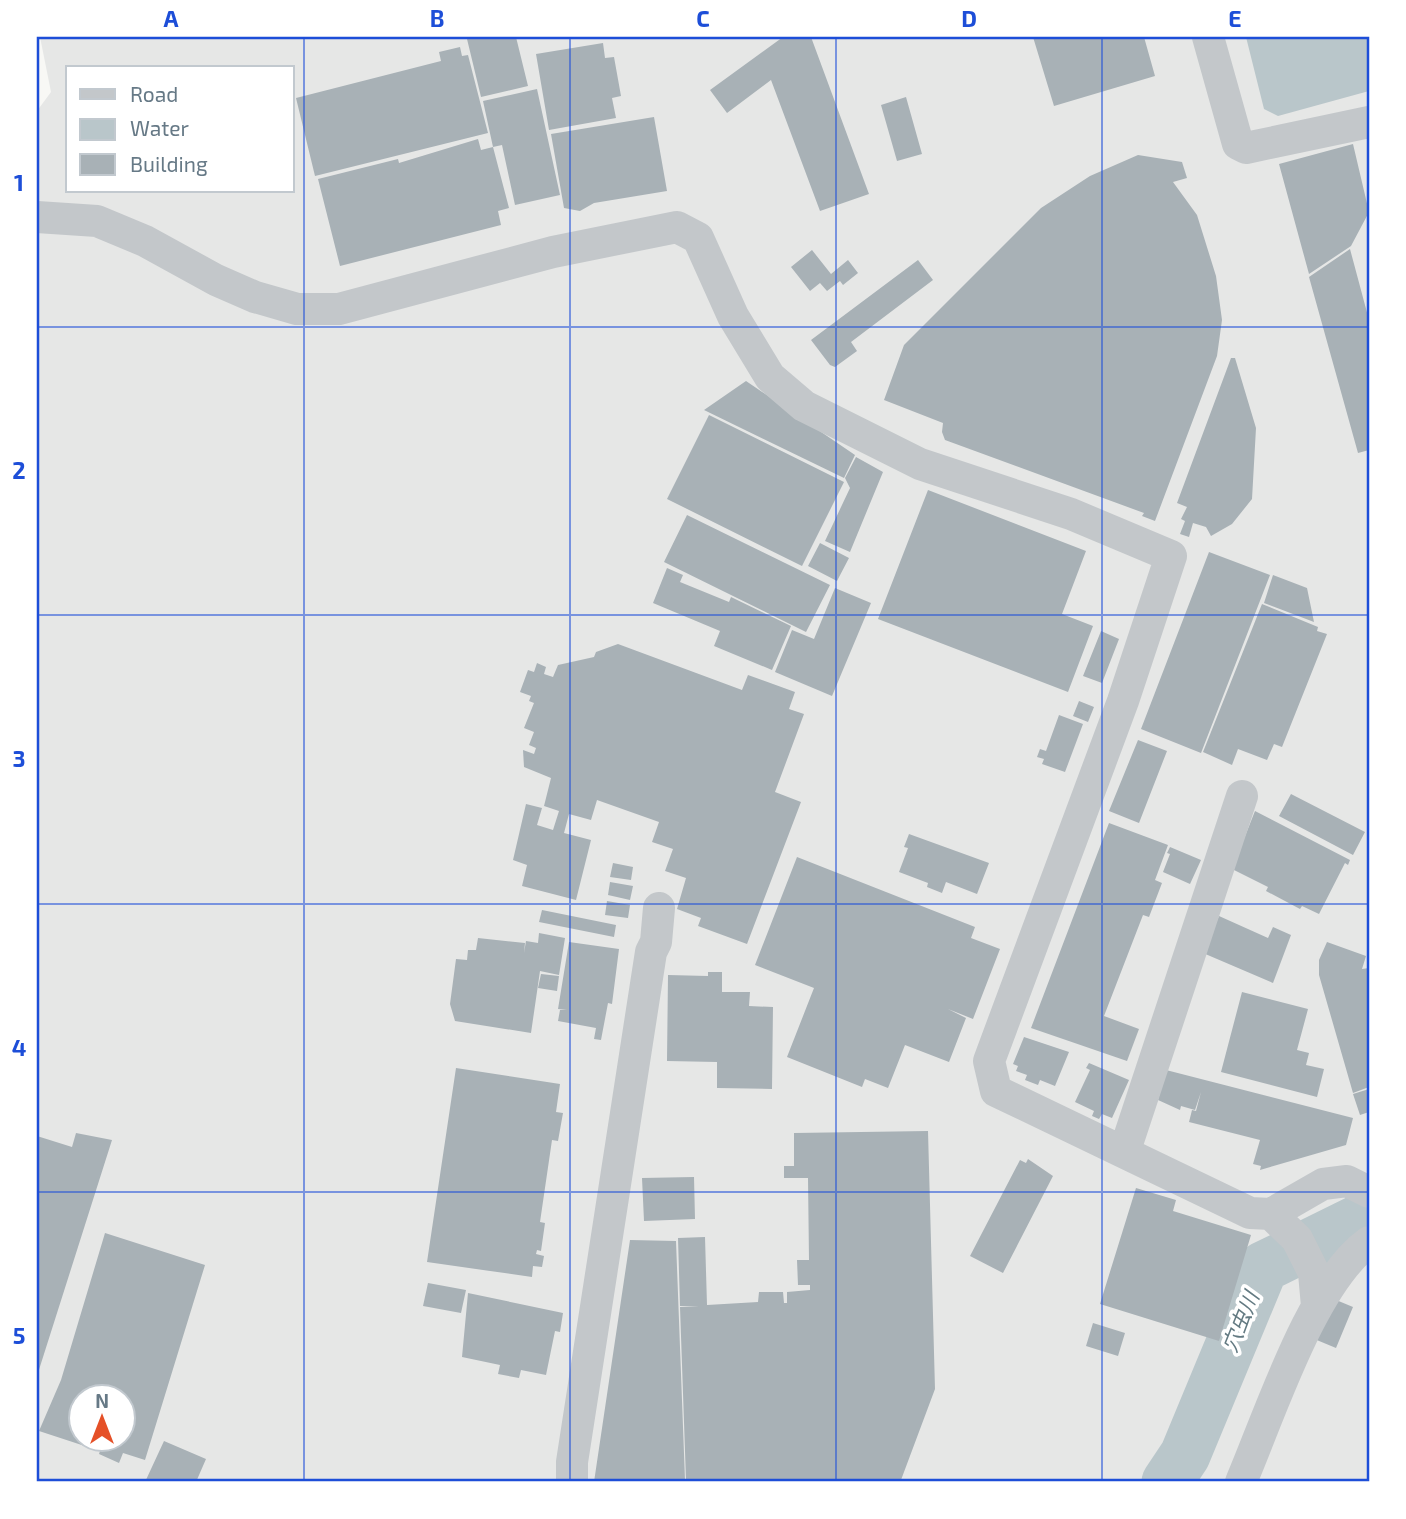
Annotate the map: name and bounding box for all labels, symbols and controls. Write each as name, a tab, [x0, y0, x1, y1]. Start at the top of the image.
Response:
text: A	[163, 4, 179, 32]
text: B	[430, 4, 444, 32]
text: C	[696, 4, 710, 32]
text: D	[961, 4, 977, 32]
text: E	[1228, 4, 1242, 32]
legend	[66, 66, 294, 192]
text: Road	[130, 81, 178, 106]
text: Water	[130, 115, 189, 140]
text: Building	[130, 151, 208, 176]
text: 1	[14, 168, 24, 196]
text: 2	[12, 456, 26, 484]
text: 3	[12, 744, 26, 772]
text: 4	[12, 1033, 26, 1061]
water label: 穴虫川	[1216, 1286, 1264, 1355]
text: 5	[13, 1321, 25, 1349]
north arrow	[66, 1382, 136, 1452]
text: N	[95, 1389, 109, 1412]

